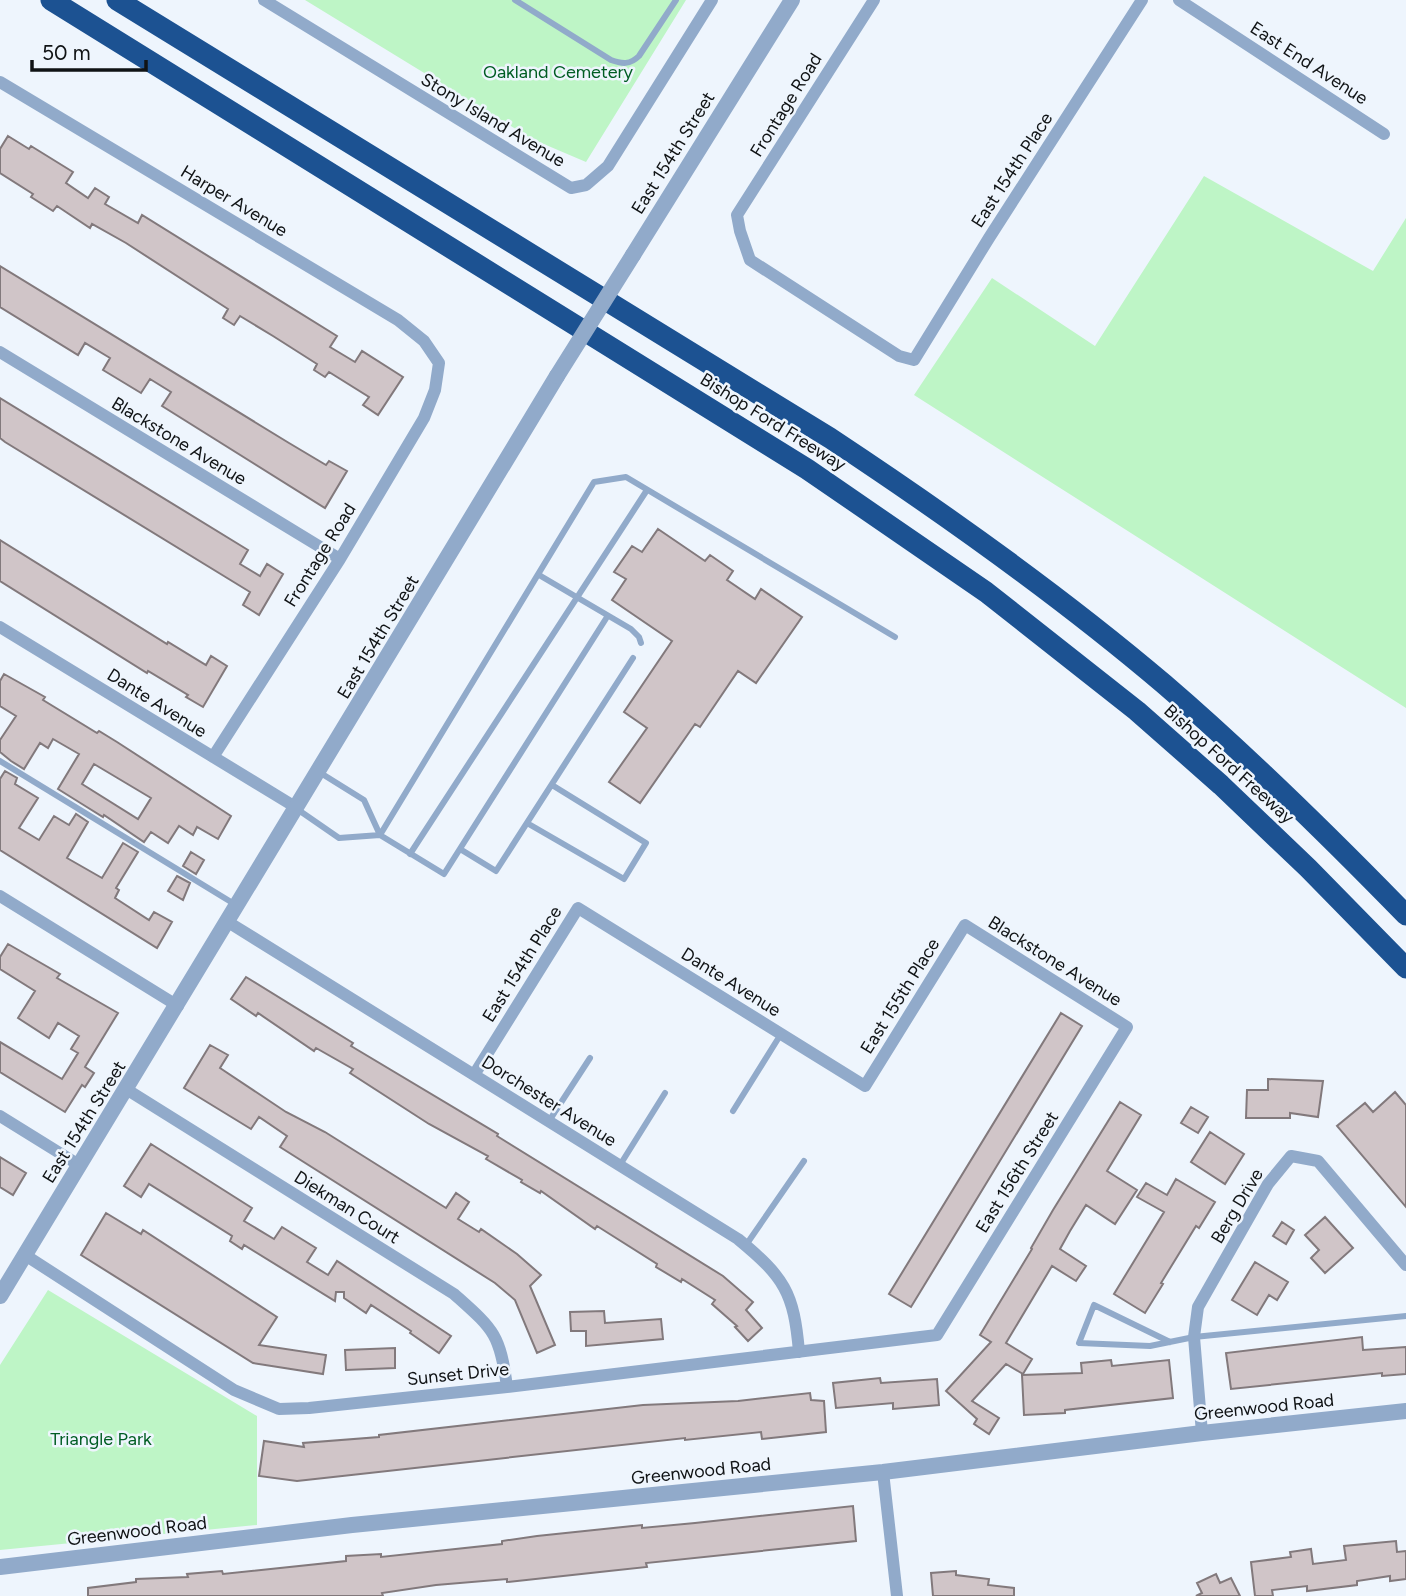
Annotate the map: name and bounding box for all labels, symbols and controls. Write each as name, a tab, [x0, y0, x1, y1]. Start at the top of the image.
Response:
street label: East End Avenue	[1246, 17, 1372, 109]
scale bar	[32, 28, 145, 72]
text: 50 m	[42, 40, 91, 65]
street label: Frontage Road	[745, 49, 827, 161]
park label: Oakland Cemetery	[483, 61, 634, 83]
street label: Stony Island Avenue	[417, 68, 569, 172]
street label: East 154th Street	[627, 88, 720, 218]
street label: East 154th Place	[967, 108, 1057, 232]
street label: Harper Avenue	[177, 160, 292, 242]
street label: Bishop Ford Freeway	[696, 368, 850, 476]
street label: Blackstone Avenue	[108, 392, 251, 490]
street label: Frontage Road	[279, 499, 361, 611]
street label: East 154th Street	[332, 571, 424, 703]
street label: Dante Avenue	[103, 664, 211, 742]
street label: Bishop Ford Freeway	[1159, 700, 1299, 829]
street label: East 154th Place	[477, 902, 567, 1026]
street label: Blackstone Avenue	[984, 911, 1126, 1011]
street label: East 155th Place	[856, 934, 944, 1058]
street label: Dante Avenue	[677, 943, 785, 1021]
street label: Dorchester Avenue	[477, 1051, 621, 1151]
street label: East 154th Street	[38, 1057, 131, 1187]
street label: East 156th Street	[971, 1107, 1063, 1237]
street label: Berg Drive	[1206, 1164, 1268, 1247]
street label: Diekman Court	[290, 1166, 404, 1248]
street label: Sunset Drive	[406, 1358, 510, 1390]
street label: Greenwood Road	[1193, 1389, 1335, 1425]
park label: Triangle Park	[50, 1428, 152, 1450]
street label: Greenwood Road	[630, 1453, 772, 1489]
street label: Greenwood Road	[66, 1512, 208, 1550]

